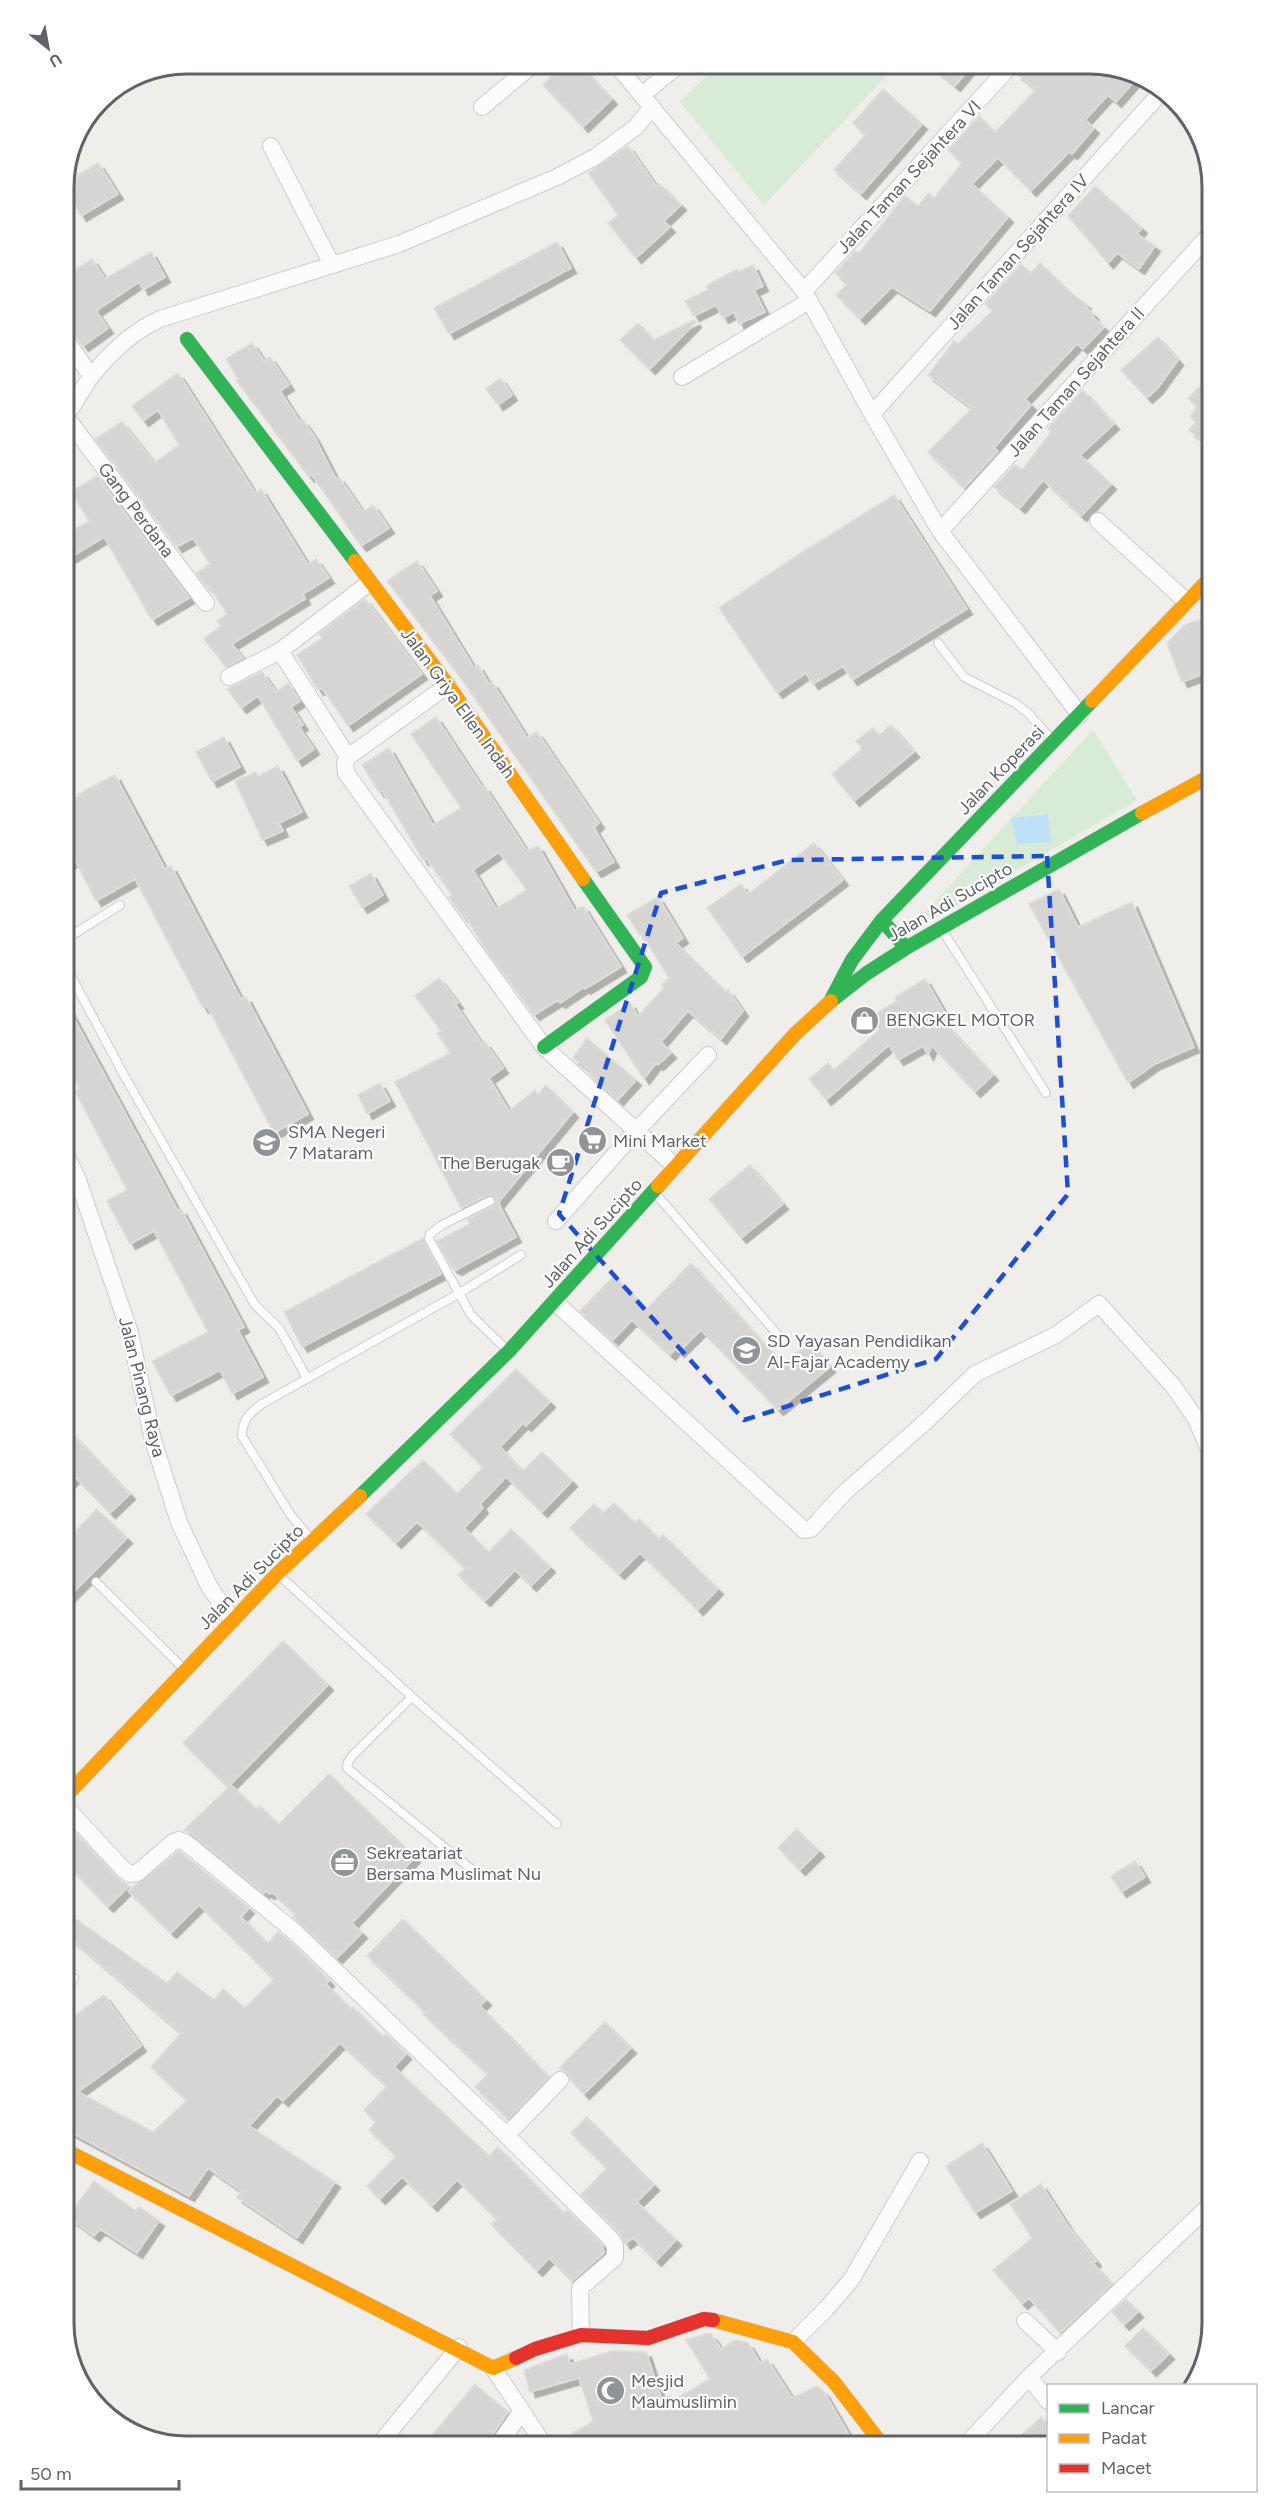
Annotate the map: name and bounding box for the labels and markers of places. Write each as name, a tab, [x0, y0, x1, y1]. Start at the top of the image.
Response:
shop icon: BENGKEL MOTOR	[849, 1004, 881, 1036]
place label: BENGKEL MOTOR	[886, 1009, 1035, 1031]
place label: SMA Negeri 7 Mataram	[288, 1121, 385, 1164]
supermarket icon: Mini Market	[576, 1125, 608, 1157]
school or university icon: SMA Negeri 7 Mataram	[251, 1126, 283, 1158]
place label: Mini Market	[613, 1130, 707, 1152]
cafe icon: The Berugak	[545, 1147, 577, 1179]
place label: The Berugak	[440, 1152, 540, 1174]
place label: SD Yayasan Pendidikan Al-Fajar Academy	[767, 1330, 952, 1373]
school or university icon: SD Yayasan Pendidikan Al-Fajar Academy	[730, 1335, 762, 1367]
place label: Sekreatariat Bersama Muslimat Nu	[366, 1842, 541, 1885]
office icon: Sekreatariat Bersama Muslimat Nu	[329, 1847, 361, 1879]
place label: Mesjid Maumuslimin	[631, 2370, 737, 2413]
mosque icon: Mesjid Maumuslimin	[594, 2375, 626, 2407]

